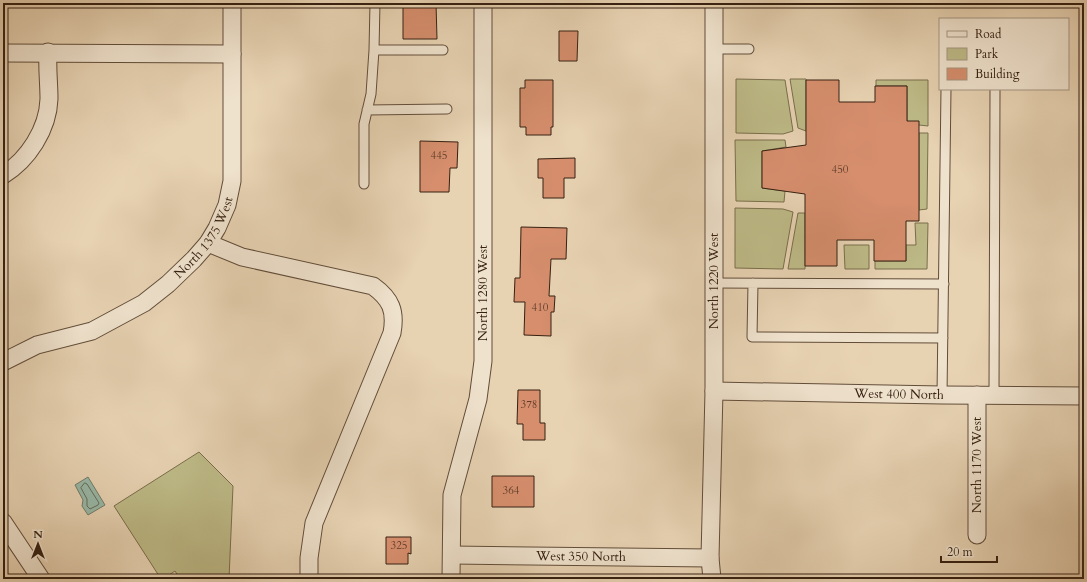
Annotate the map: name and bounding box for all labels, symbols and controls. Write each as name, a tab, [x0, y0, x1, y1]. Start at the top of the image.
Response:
legend	[939, 18, 1069, 90]
text: Road	[975, 26, 1002, 42]
text: Park	[975, 46, 999, 62]
text: Building	[975, 66, 1020, 82]
house number: 445	[431, 148, 447, 163]
house number: 450	[832, 162, 849, 177]
street label: North 1375 West	[170, 195, 237, 283]
street label: North 1220 West	[705, 233, 723, 329]
street label: North 1280 West	[474, 245, 492, 341]
house number: 410	[532, 300, 549, 315]
street label: West 400 North	[853, 384, 944, 404]
house number: 378	[521, 397, 537, 412]
street label: North 1170 West	[968, 417, 986, 513]
house number: 364	[503, 483, 520, 498]
north arrow	[18, 524, 58, 564]
text: N	[33, 527, 43, 542]
house number: 325	[391, 538, 407, 553]
scale bar	[941, 538, 997, 564]
text: 20 m	[947, 544, 974, 560]
street label: West 350 North	[535, 547, 626, 566]

